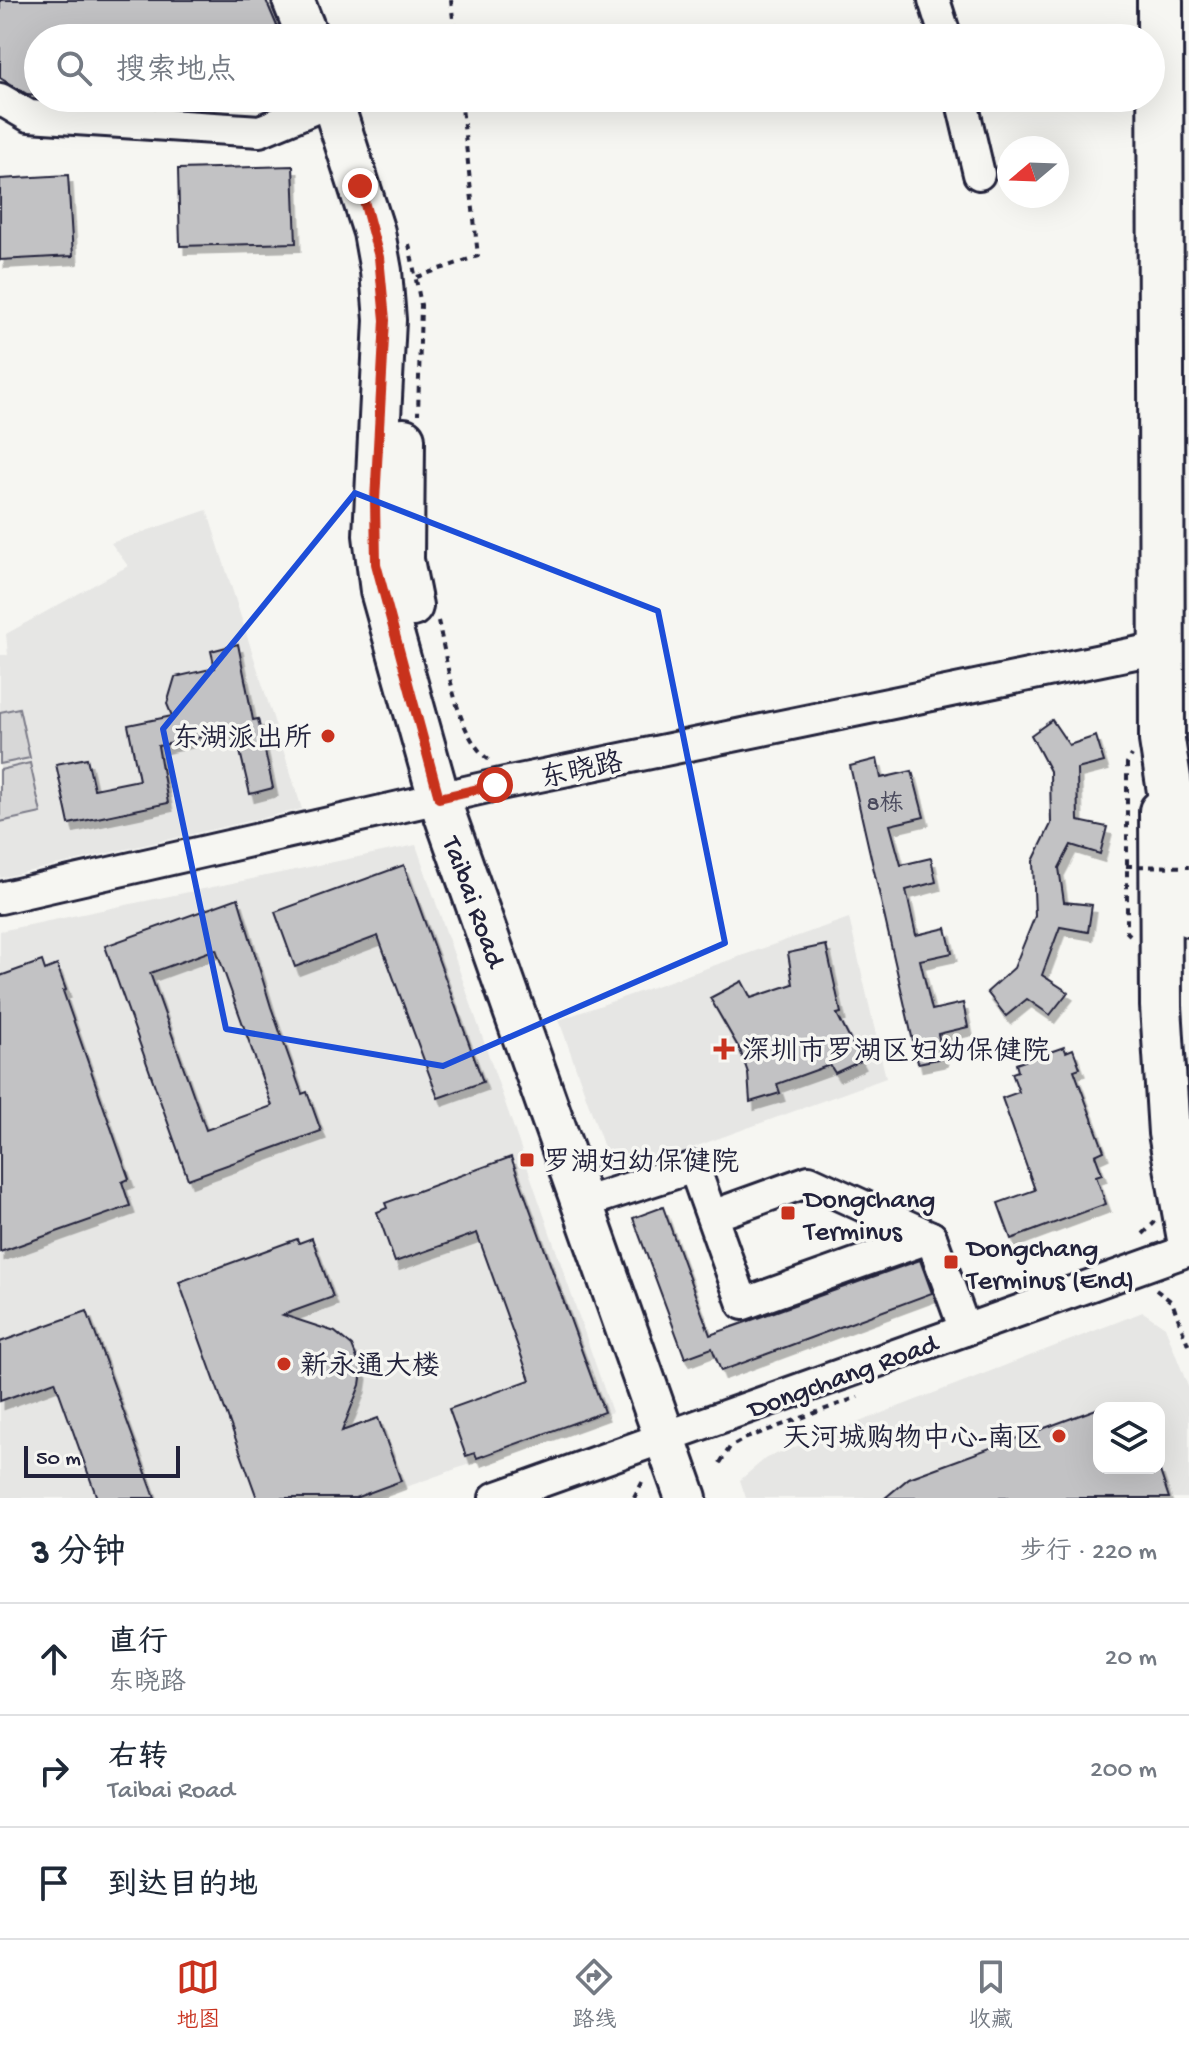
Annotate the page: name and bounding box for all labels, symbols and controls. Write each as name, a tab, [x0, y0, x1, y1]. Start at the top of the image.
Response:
search box	[24, 24, 1165, 112]
icon: search	[52, 46, 96, 90]
text: 搜索地点	[116, 55, 236, 90]
north arrow	[997, 136, 1069, 208]
route end	[342, 168, 378, 204]
place label: 东湖派出所	[172, 723, 312, 757]
marker: 东湖派出所	[319, 727, 337, 745]
street label: 东晓路	[537, 746, 626, 797]
route start	[477, 767, 513, 803]
house number: 8栋	[866, 790, 904, 820]
street label: Taibai Road	[432, 831, 512, 975]
place label: 深圳市罗湖区妇幼保健院	[742, 1036, 1050, 1070]
marker: 深圳市罗湖区妇幼保健院	[713, 1038, 735, 1060]
place label: 罗湖妇幼保健院	[543, 1147, 739, 1181]
marker: 罗湖妇幼保健院	[518, 1151, 536, 1169]
place label: Dongchang Terminus	[802, 1185, 935, 1250]
marker: Dongchang Terminus	[779, 1204, 797, 1222]
place label: Dongchang Terminus (End)	[965, 1234, 1134, 1299]
marker: Dongchang Terminus (End)	[942, 1253, 960, 1271]
street label: Dongchang Road	[742, 1328, 945, 1428]
place label: 新永通大楼	[300, 1350, 440, 1385]
marker: 新永通大楼	[275, 1355, 293, 1373]
map controls	[1093, 1402, 1165, 1474]
button: layers	[1093, 1402, 1165, 1474]
place label: 天河城购物中心-南区	[782, 1422, 1043, 1457]
marker: 天河城购物中心-南区	[1050, 1427, 1068, 1445]
scale bar	[24, 1442, 180, 1478]
text: 50 m	[36, 1447, 81, 1473]
text: 3 分钟	[32, 1535, 126, 1575]
text: 步行 · 220 m	[1020, 1538, 1157, 1569]
text: 直行	[108, 1627, 168, 1662]
icon: ahead	[32, 1637, 76, 1681]
text: 20 m	[1105, 1644, 1157, 1675]
text: 东晓路	[108, 1669, 186, 1700]
text: 右转	[108, 1742, 168, 1777]
icon: right	[32, 1749, 76, 1793]
text: 200 m	[1090, 1756, 1157, 1787]
text: Taibai Road	[108, 1777, 235, 1808]
icon: arrive	[32, 1861, 76, 1905]
text: 到达目的地	[108, 1870, 258, 1905]
tab: 地图	[176, 1955, 220, 2035]
tab: 路线	[572, 1955, 617, 2035]
tab: 收藏	[969, 1955, 1013, 2035]

